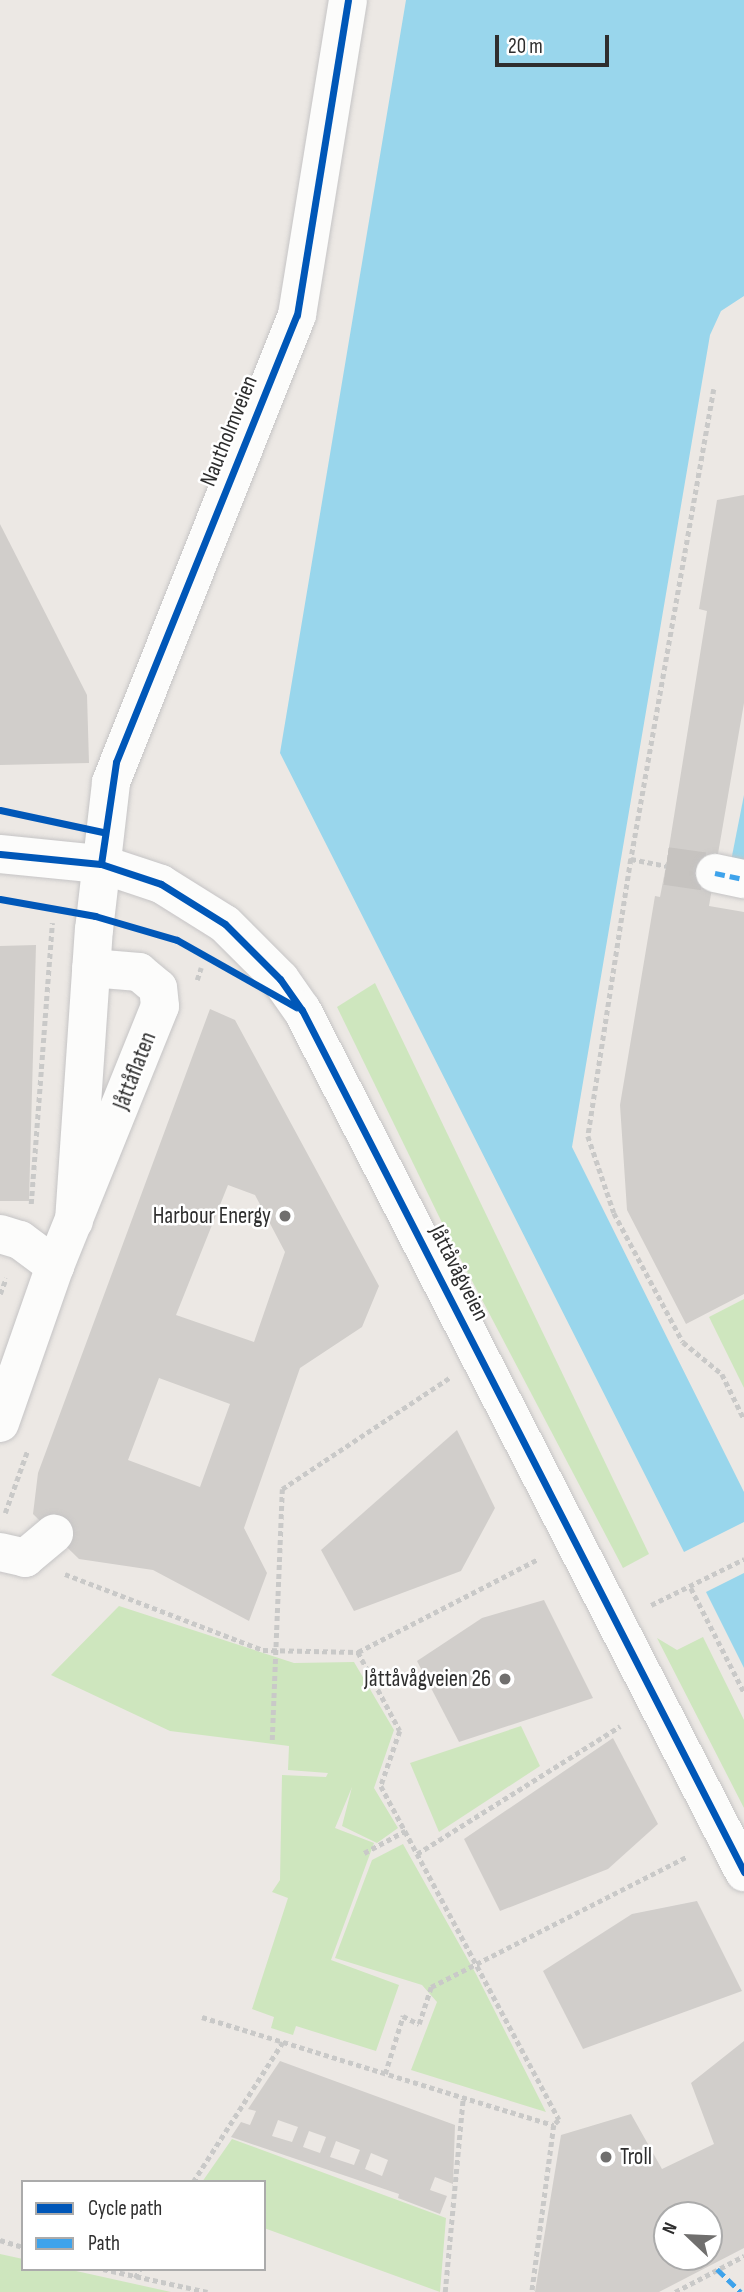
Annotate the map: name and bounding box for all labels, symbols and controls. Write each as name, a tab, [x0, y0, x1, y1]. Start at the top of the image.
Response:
scale bar	[499, 21, 613, 65]
text: 20 m	[508, 34, 543, 59]
street label: Nautholmveien	[194, 372, 264, 490]
street label: Jåttåflaten	[108, 1028, 162, 1114]
place label: Harbour Energy	[153, 1202, 271, 1230]
marker: Harbour Energy	[277, 1208, 293, 1224]
street label: Jåttåvågveien	[423, 1221, 495, 1325]
place label: Jåttåvågveien 26	[364, 1665, 491, 1693]
marker: Jåttåvågveien 26	[497, 1671, 513, 1687]
place label: Troll	[620, 2143, 652, 2171]
marker: Troll	[598, 2149, 614, 2165]
legend	[21, 2180, 266, 2271]
text: Cycle path	[88, 2196, 162, 2221]
north arrow	[653, 2201, 723, 2271]
text: N	[657, 2219, 683, 2238]
text: Path	[88, 2231, 120, 2256]

